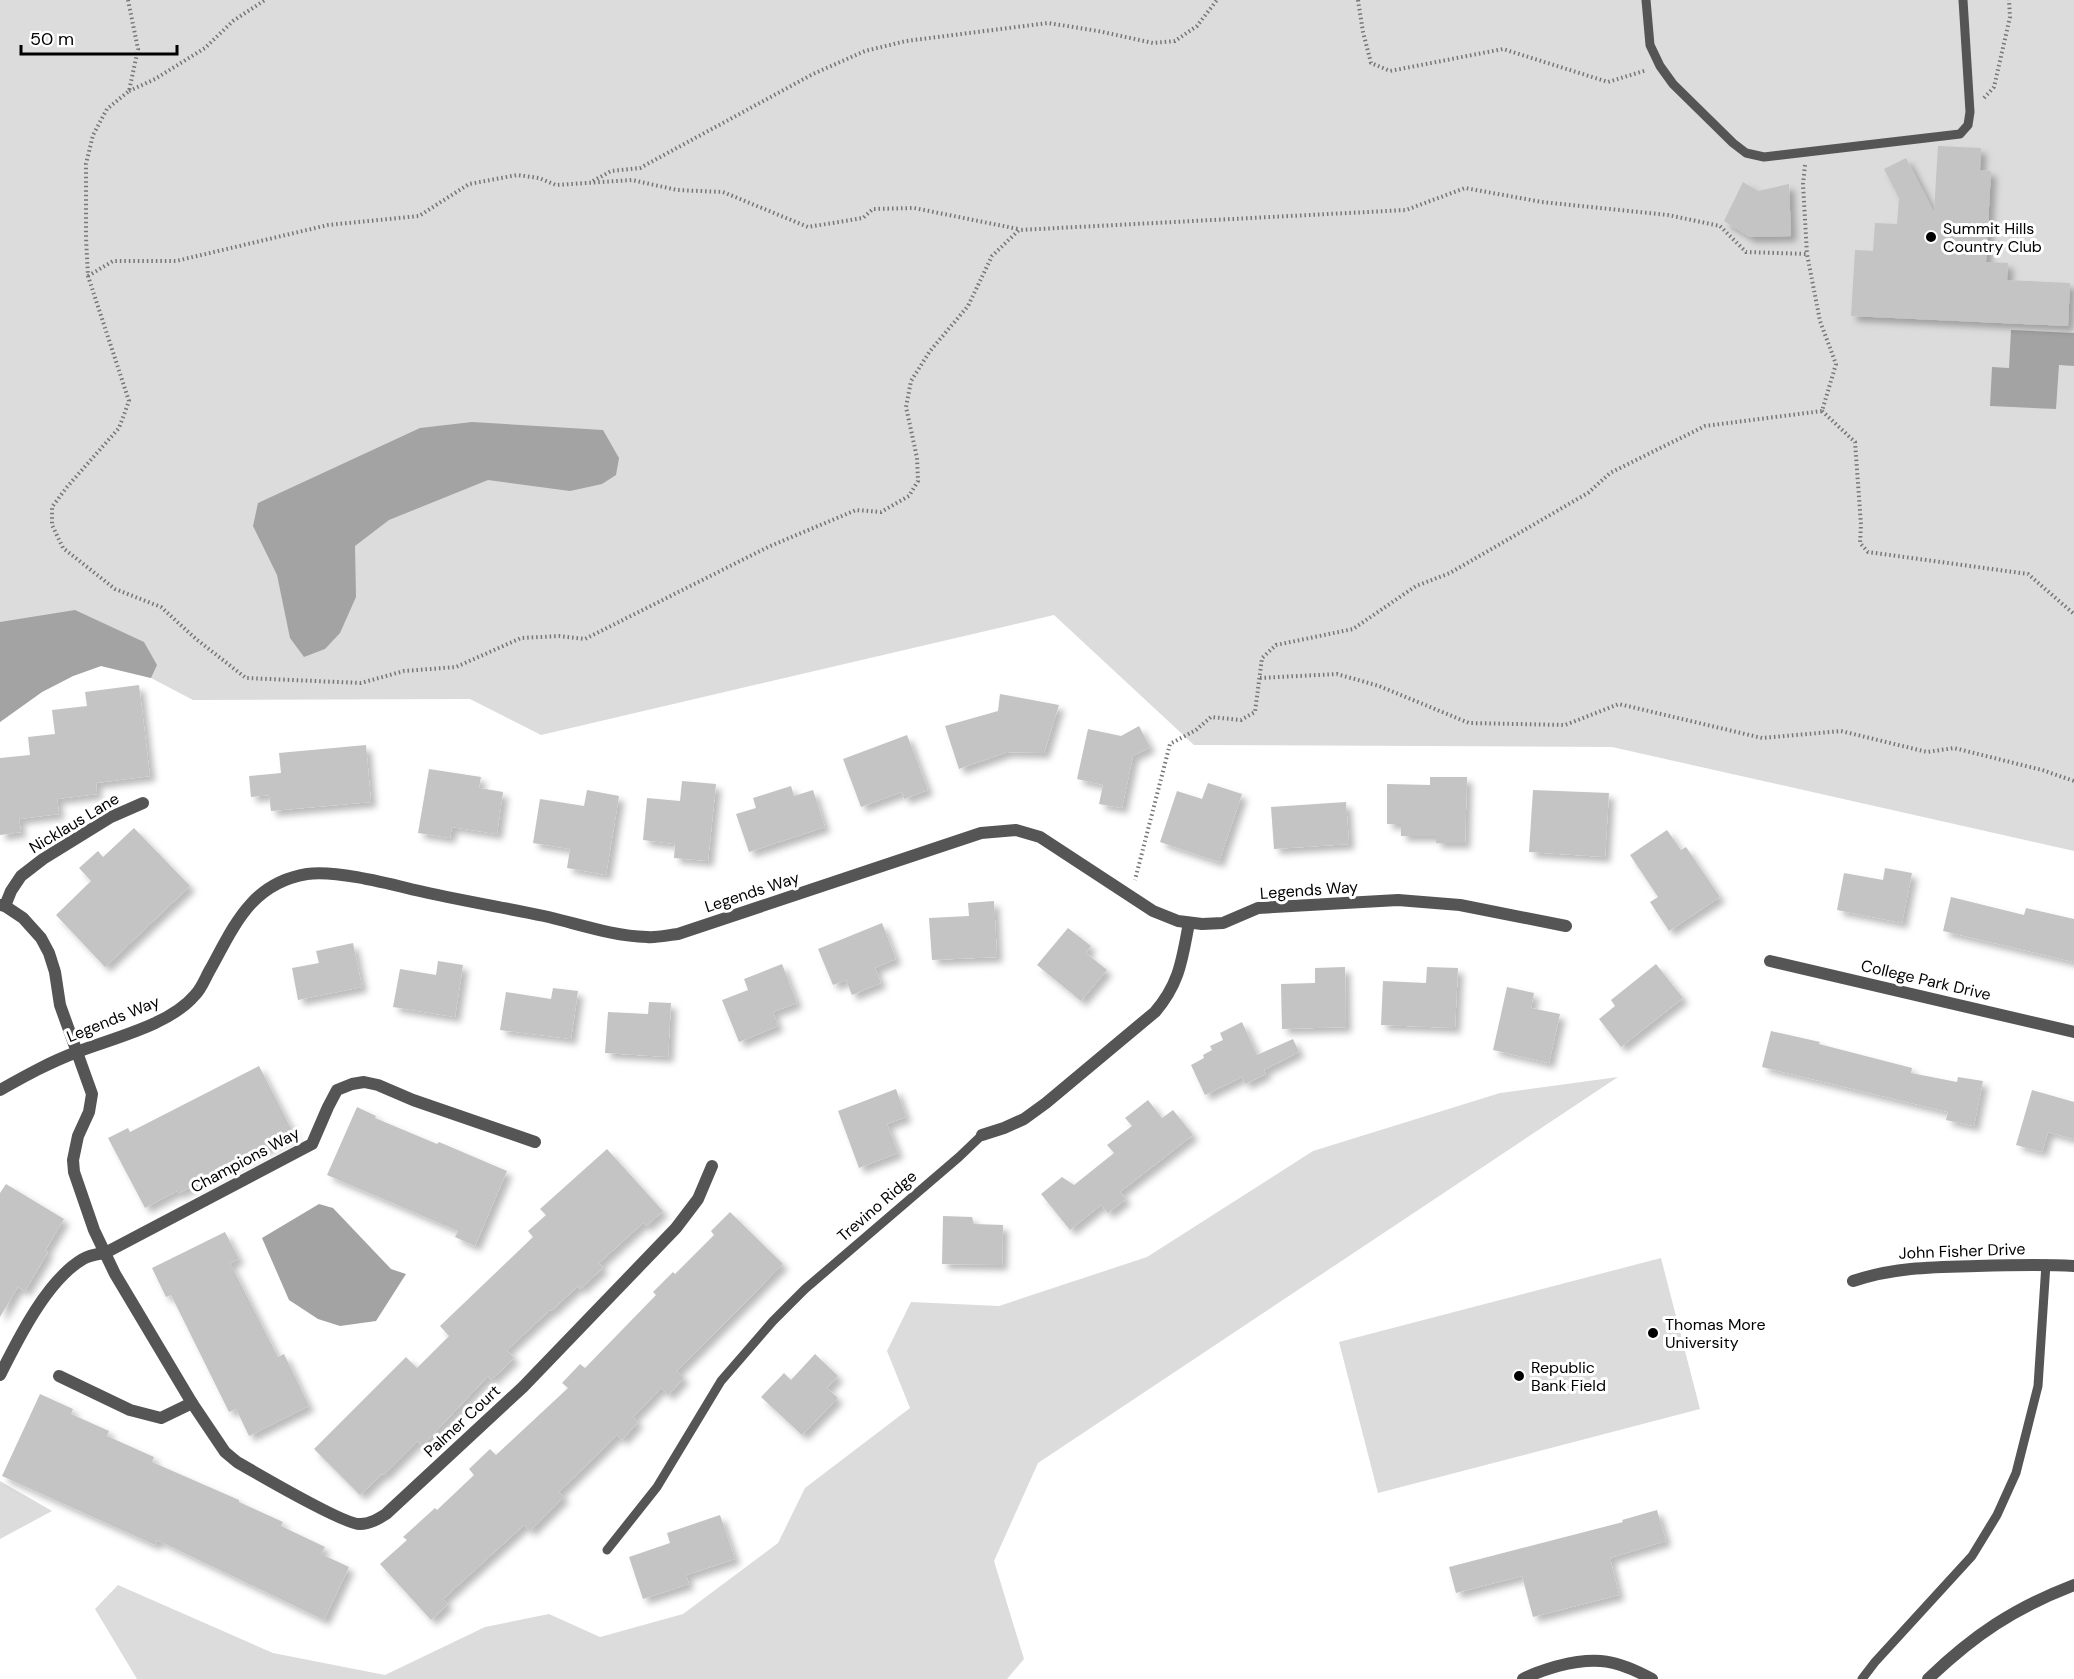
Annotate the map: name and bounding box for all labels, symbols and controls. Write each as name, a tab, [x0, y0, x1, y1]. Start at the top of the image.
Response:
scale bar	[21, 18, 177, 56]
text: 50 m	[30, 27, 74, 51]
place label: Summit Hills Country Club	[1943, 218, 2042, 257]
marker: Summit Hills Country Club	[1924, 230, 1938, 244]
street label: Nicklaus Lane	[25, 788, 123, 858]
street label: Legends Way	[702, 867, 802, 917]
street label: Legends Way	[1259, 876, 1359, 904]
street label: College Park Drive	[1859, 955, 1993, 1005]
street label: Legends Way	[63, 991, 163, 1047]
street label: Champions Way	[187, 1122, 303, 1198]
street label: Trevino Ridge	[833, 1166, 921, 1246]
street label: John Fisher Drive	[1898, 1238, 2026, 1264]
place label: Thomas More University	[1665, 1314, 1766, 1353]
marker: Thomas More University	[1646, 1326, 1660, 1340]
place label: Republic Bank Field	[1531, 1357, 1606, 1396]
marker: Republic Bank Field	[1512, 1369, 1526, 1383]
street label: Palmer Court	[419, 1380, 505, 1462]

